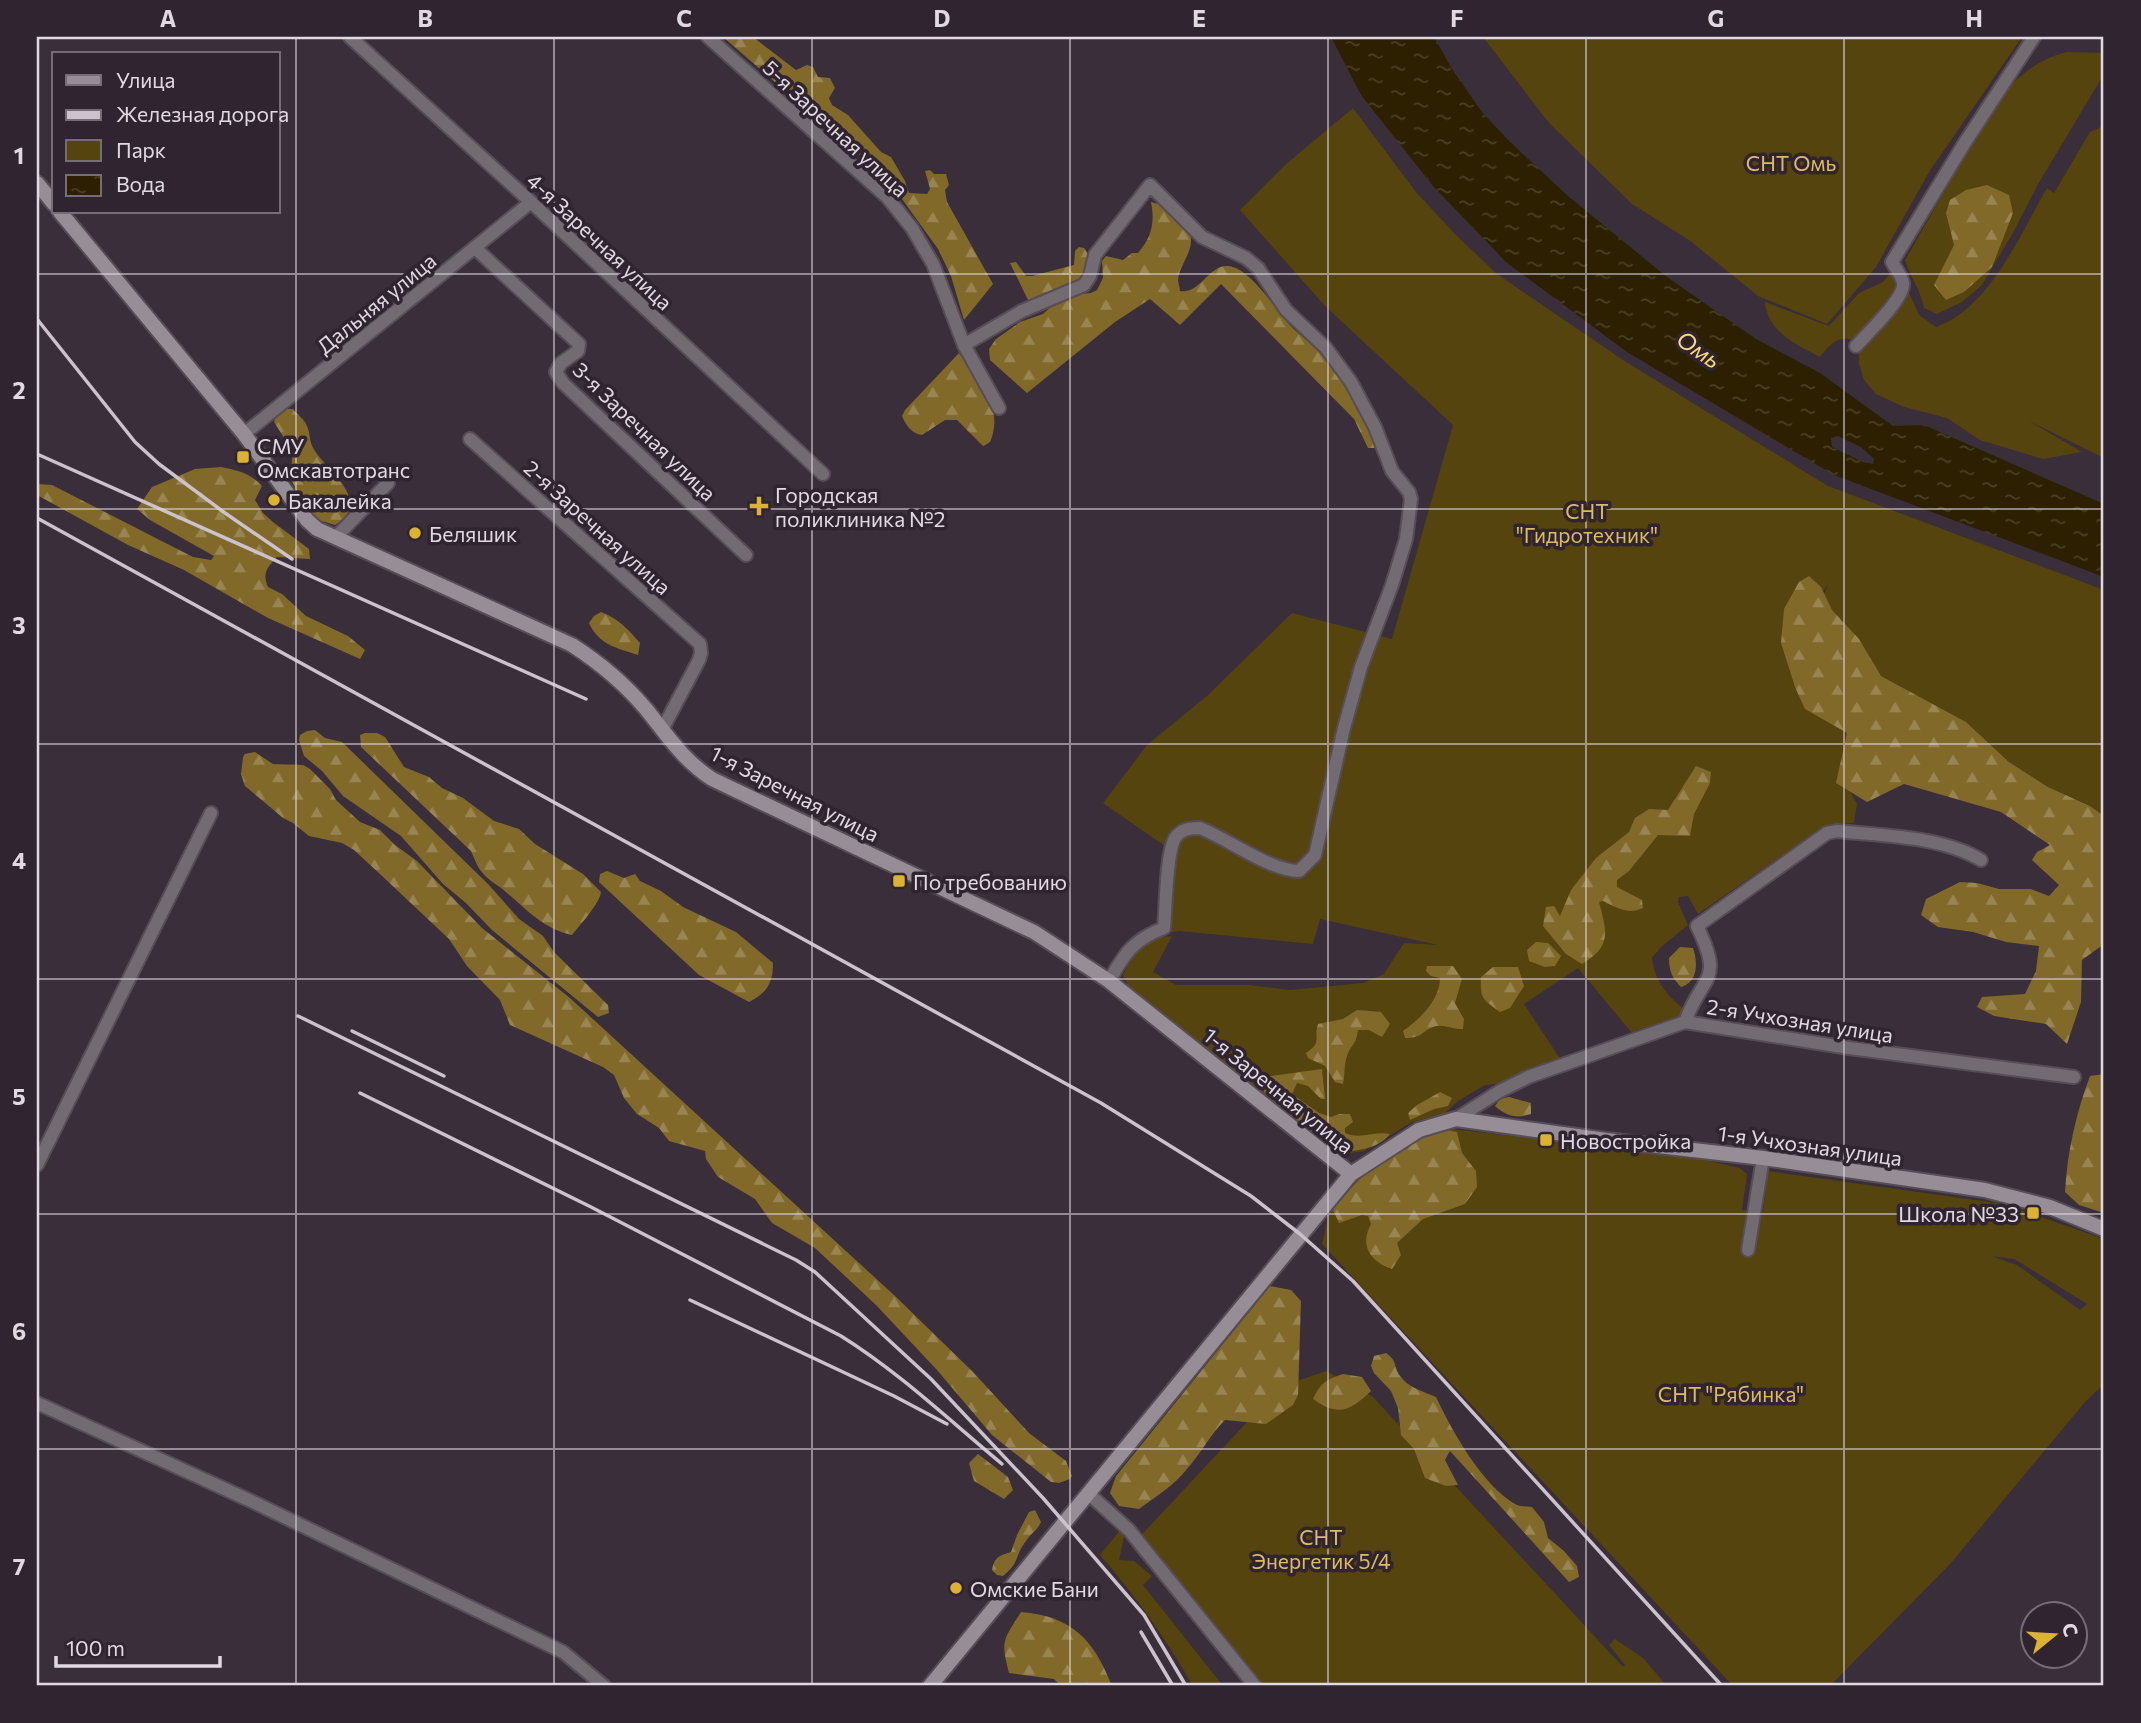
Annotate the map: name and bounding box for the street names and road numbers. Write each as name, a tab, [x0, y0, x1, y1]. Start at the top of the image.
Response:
street label: 5-я Заречная улица	[758, 54, 914, 202]
street label: 4-я Заречная улица	[522, 167, 678, 315]
street label: Дальняя улица	[311, 247, 441, 359]
street label: 3-я Заречная улица	[568, 356, 722, 506]
street label: 2-я Заречная улица	[520, 455, 676, 599]
street label: 1-я Заречная улица	[707, 740, 883, 846]
street label: 2-я Учхозная улица	[1705, 993, 1895, 1047]
street label: 1-я Заречная улица	[1199, 1022, 1359, 1158]
street label: 1-я Учхозная улица	[1716, 1120, 1904, 1170]

